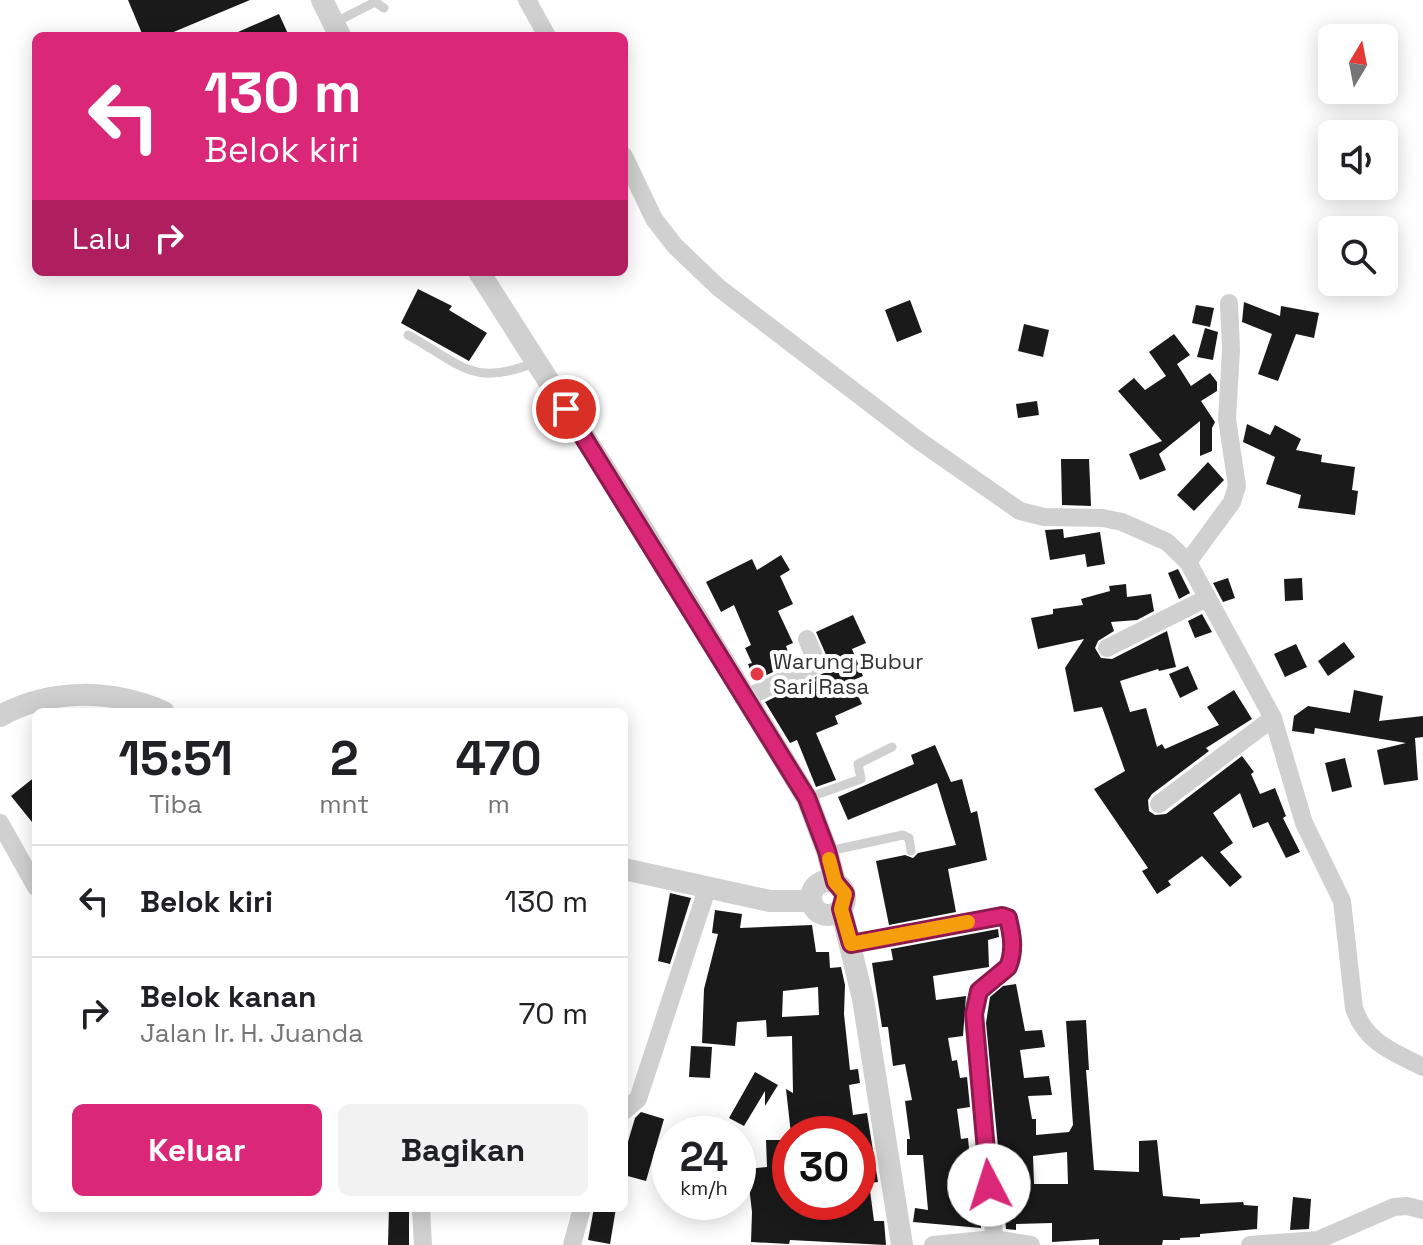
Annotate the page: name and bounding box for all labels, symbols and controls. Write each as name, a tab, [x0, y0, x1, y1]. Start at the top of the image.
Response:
north arrow	[1318, 24, 1398, 104]
map controls	[1318, 24, 1398, 296]
text: 130 m	[204, 57, 362, 128]
icon: left	[72, 64, 176, 168]
button: sound	[1318, 120, 1398, 200]
text: Belok kiri	[204, 127, 359, 173]
icon: right	[147, 216, 191, 260]
button: search	[1318, 216, 1398, 296]
text: Lalu	[72, 219, 131, 258]
pin	[532, 375, 600, 443]
icon: arrive	[544, 387, 588, 431]
place label: Warung Bubur Sari Rasa	[773, 647, 924, 700]
marker: Warung Bubur Sari Rasa	[748, 665, 766, 683]
text: 15:51	[118, 728, 233, 789]
text: 2	[330, 728, 358, 789]
text: 470	[456, 728, 542, 789]
text: Tiba	[149, 787, 202, 821]
text: mnt	[319, 787, 369, 821]
text: m	[487, 787, 510, 821]
icon: left	[72, 879, 116, 923]
text: Belok kiri	[140, 882, 273, 921]
text: 130 m	[505, 882, 588, 921]
text: Belok kanan	[140, 977, 316, 1016]
icon: right	[72, 991, 116, 1035]
text: 70 m	[519, 994, 588, 1033]
text: Jalan Ir. H. Juanda	[140, 1016, 363, 1050]
button: Keluar	[72, 1104, 322, 1196]
button: Bagikan	[338, 1104, 588, 1196]
speed limit sign: 30	[772, 1116, 876, 1220]
text: 24	[680, 1132, 728, 1183]
position arrow	[947, 1143, 1031, 1227]
text: km/h	[680, 1175, 728, 1201]

